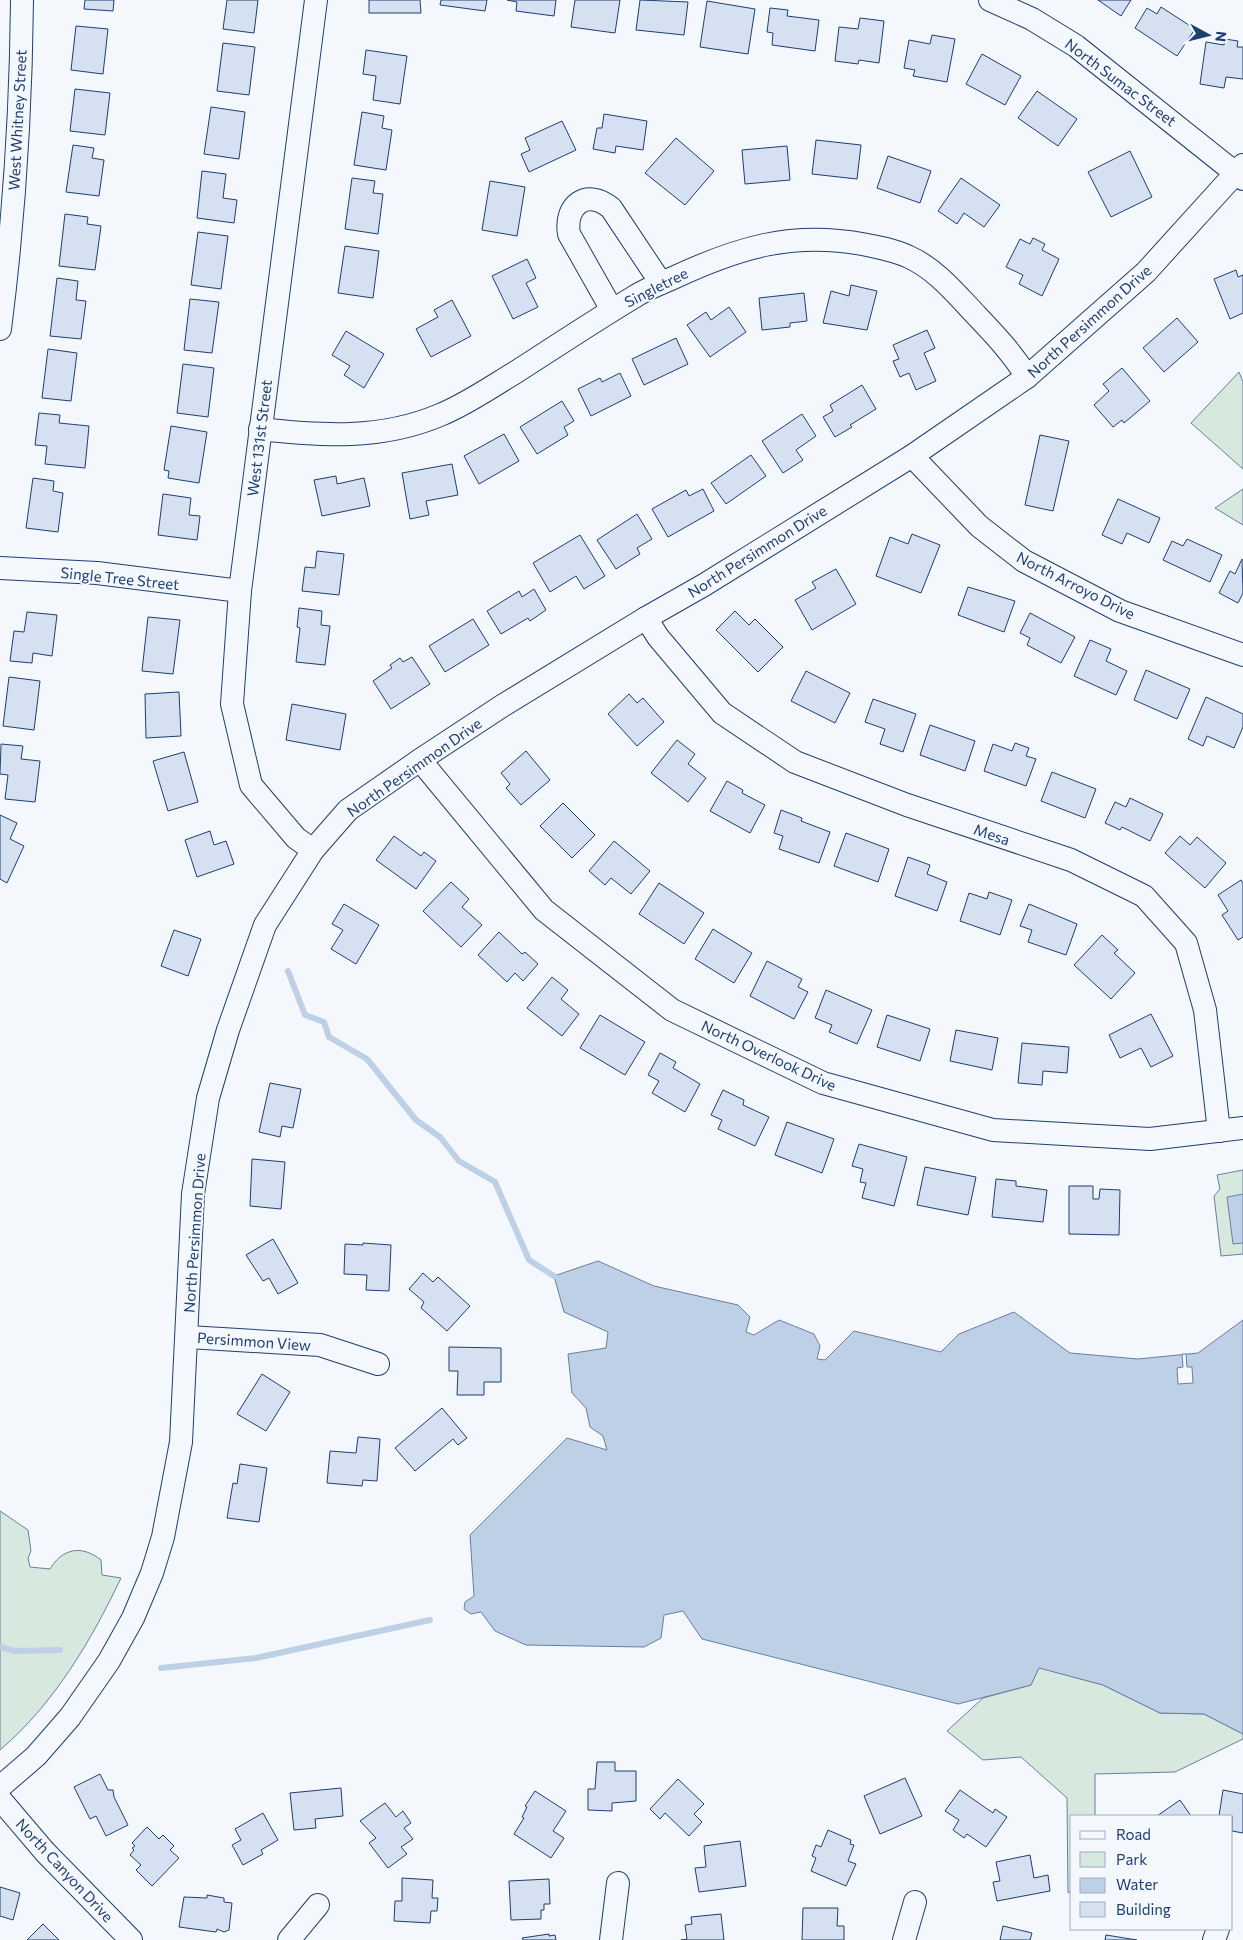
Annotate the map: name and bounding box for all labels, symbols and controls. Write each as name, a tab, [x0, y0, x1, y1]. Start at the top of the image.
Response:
north arrow	[1183, 10, 1233, 60]
text: N	[1212, 30, 1230, 43]
street label: North Sumac Street	[1062, 34, 1180, 130]
street label: West Whitney Street	[4, 49, 30, 191]
street label: North Persimmon Drive	[1023, 261, 1155, 381]
street label: Singletree	[621, 263, 691, 311]
street label: West 131st Street	[243, 379, 275, 497]
street label: North Persimmon Drive	[684, 501, 830, 601]
street label: North Arroyo Drive	[1014, 547, 1138, 623]
street label: Single Tree Street	[60, 563, 180, 593]
street label: North Persimmon Drive	[343, 714, 485, 820]
street label: Mesa	[972, 819, 1012, 849]
street label: North Overlook Drive	[699, 1016, 839, 1094]
street label: North Persimmon Drive	[179, 1152, 209, 1314]
street label: Persimmon View	[197, 1328, 311, 1354]
street label: North Canyon Drive	[13, 1815, 118, 1925]
legend	[1070, 1815, 1233, 1930]
text: Road	[1116, 1825, 1151, 1843]
text: Park	[1116, 1850, 1147, 1868]
text: Water	[1116, 1875, 1158, 1893]
text: Building	[1116, 1900, 1171, 1918]

